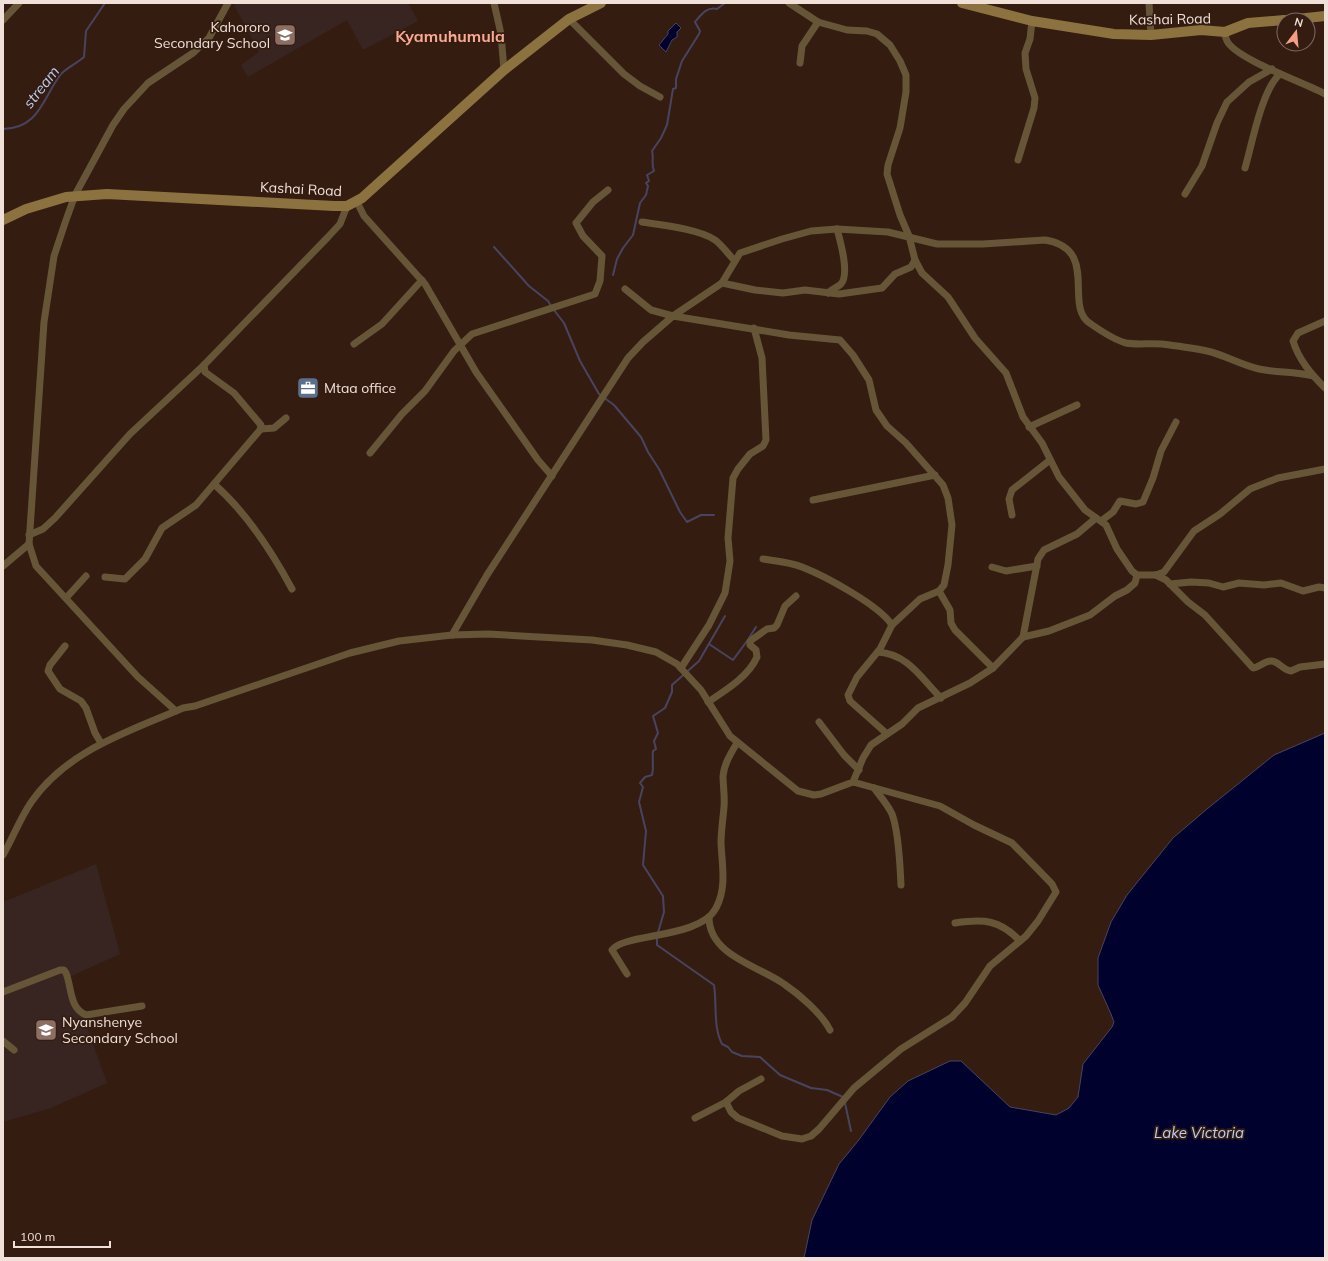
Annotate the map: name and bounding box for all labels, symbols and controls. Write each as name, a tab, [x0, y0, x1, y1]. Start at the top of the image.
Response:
street label: Kashai Road	[1129, 9, 1211, 29]
north arrow	[1276, 12, 1316, 52]
text: N	[1293, 15, 1305, 30]
place label: Kahororo Secondary School	[154, 18, 270, 52]
school or university icon: Kahororo Secondary School	[272, 22, 298, 48]
district label: Kyamuhumula	[395, 26, 505, 46]
water label: stream	[19, 62, 63, 112]
street label: Kashai Road	[260, 178, 342, 200]
office icon: Mtaa office	[295, 375, 321, 401]
place label: Mtaa office	[324, 379, 396, 397]
place label: Nyanshenye Secondary School	[62, 1013, 178, 1047]
school or university icon: Nyanshenye Secondary School	[33, 1017, 59, 1043]
water label: Lake Victoria	[1154, 1123, 1244, 1142]
scale bar	[14, 1223, 110, 1249]
text: 100 m	[20, 1229, 55, 1244]

